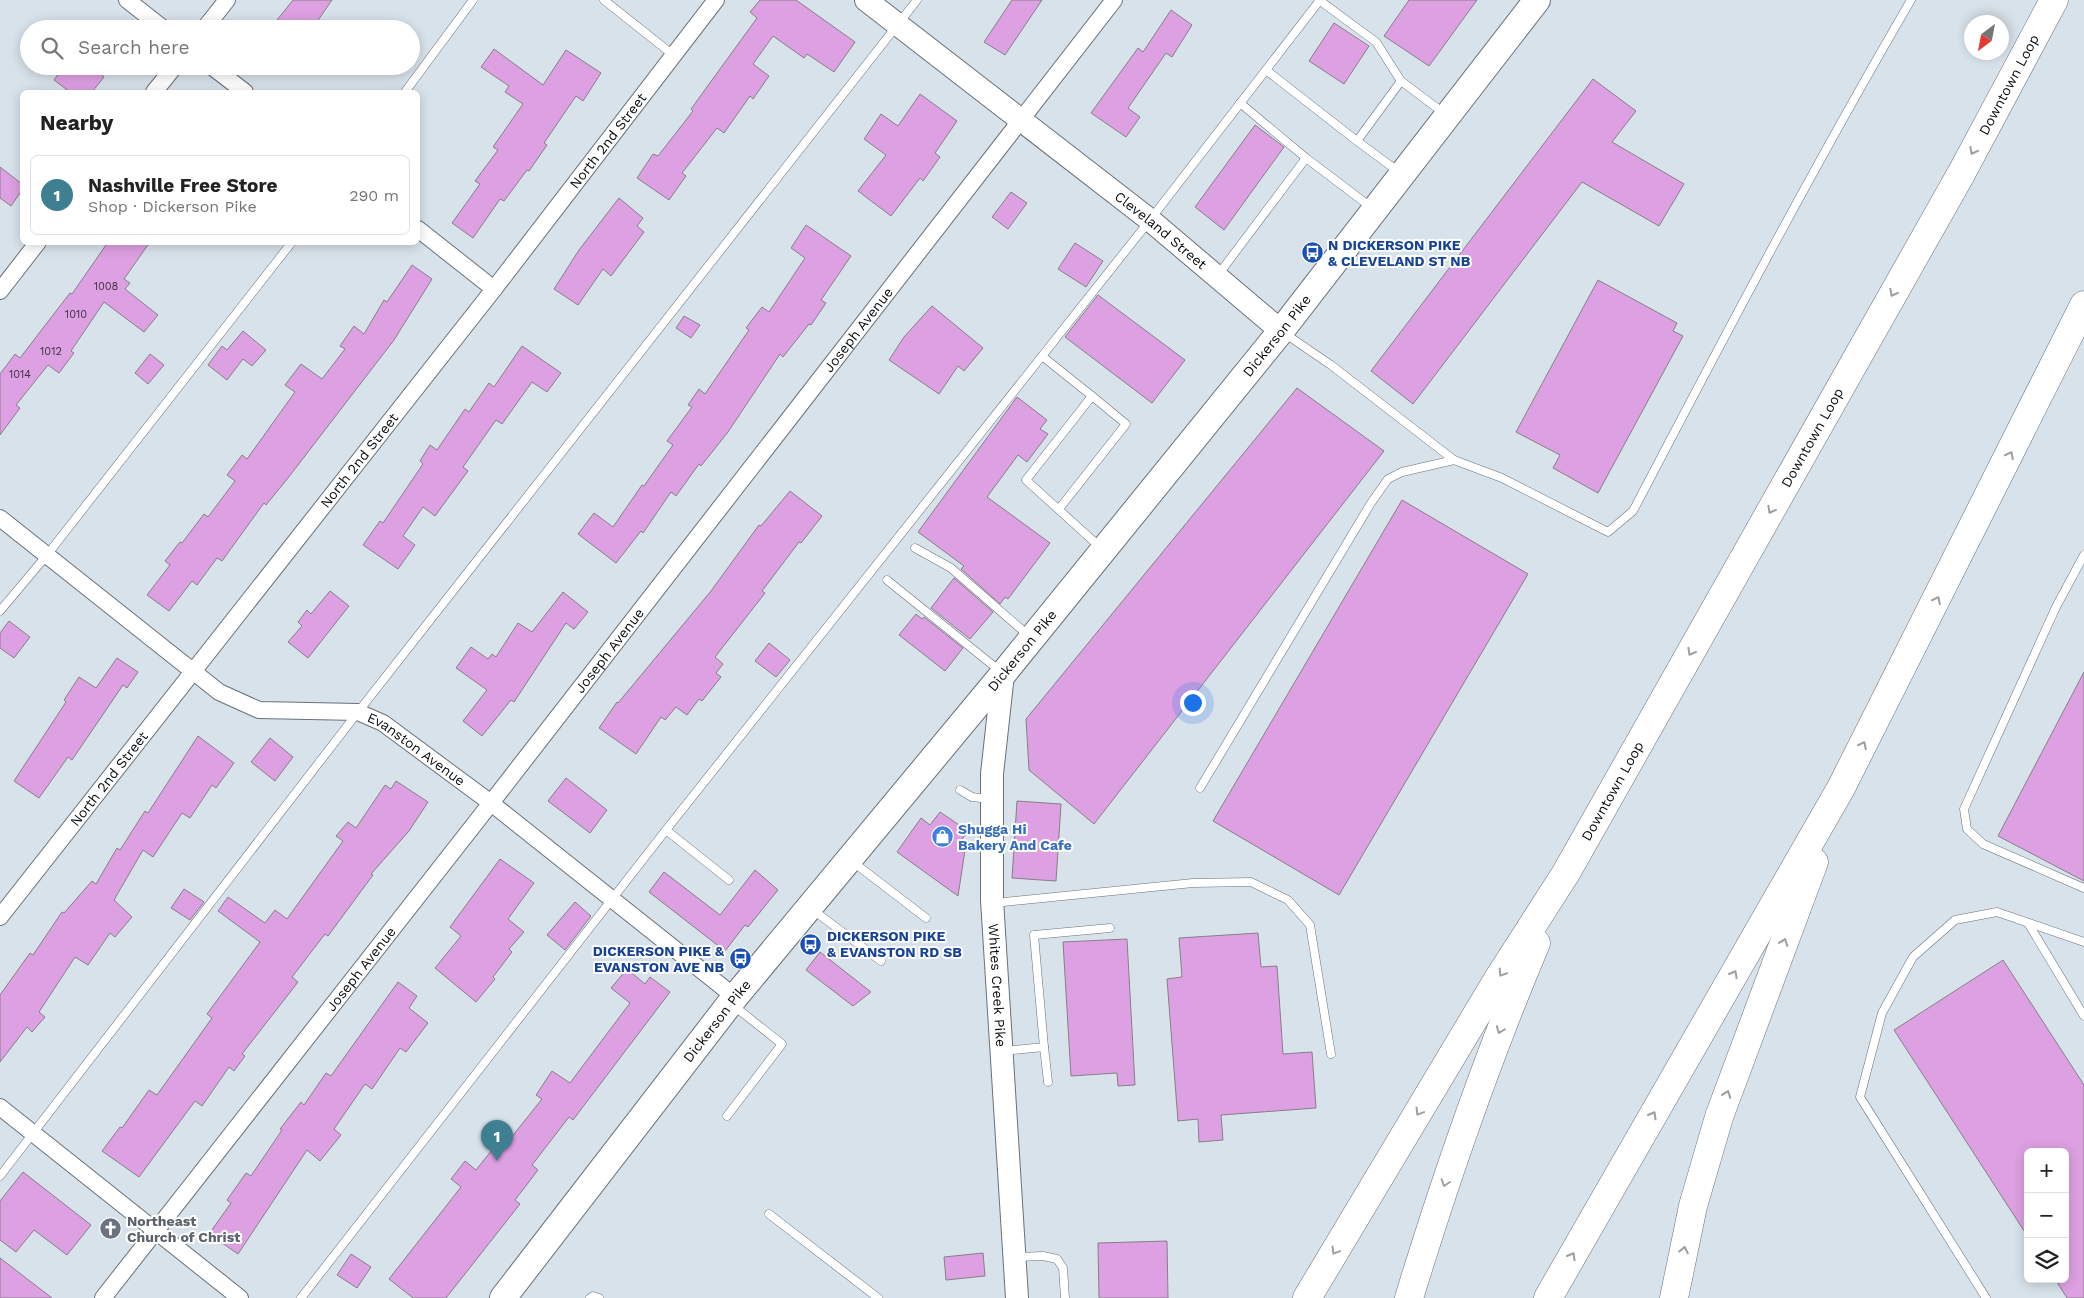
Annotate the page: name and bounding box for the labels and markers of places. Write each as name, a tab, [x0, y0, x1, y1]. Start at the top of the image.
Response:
place label: N DICKERSON PIKE & CLEVELAND ST NB	[1328, 237, 1471, 269]
bus stop icon: N DICKERSON PIKE & CLEVELAND ST NB	[1300, 241, 1324, 265]
place label: Shugga Hi Bakery And Cafe	[958, 821, 1072, 853]
shop icon: Shugga Hi Bakery And Cafe	[930, 825, 954, 849]
place label: DICKERSON PIKE & EVANSTON RD SB	[827, 928, 962, 960]
bus stop icon: DICKERSON PIKE & EVANSTON RD SB	[799, 932, 823, 956]
place label: DICKERSON PIKE & EVANSTON AVE NB	[593, 943, 724, 975]
bus stop icon: DICKERSON PIKE & EVANSTON AVE NB	[728, 947, 752, 971]
pin: 1	[481, 1120, 513, 1161]
place label: Northeast Church of Christ	[127, 1213, 240, 1245]
church icon: Northeast Church of Christ	[99, 1217, 123, 1241]

